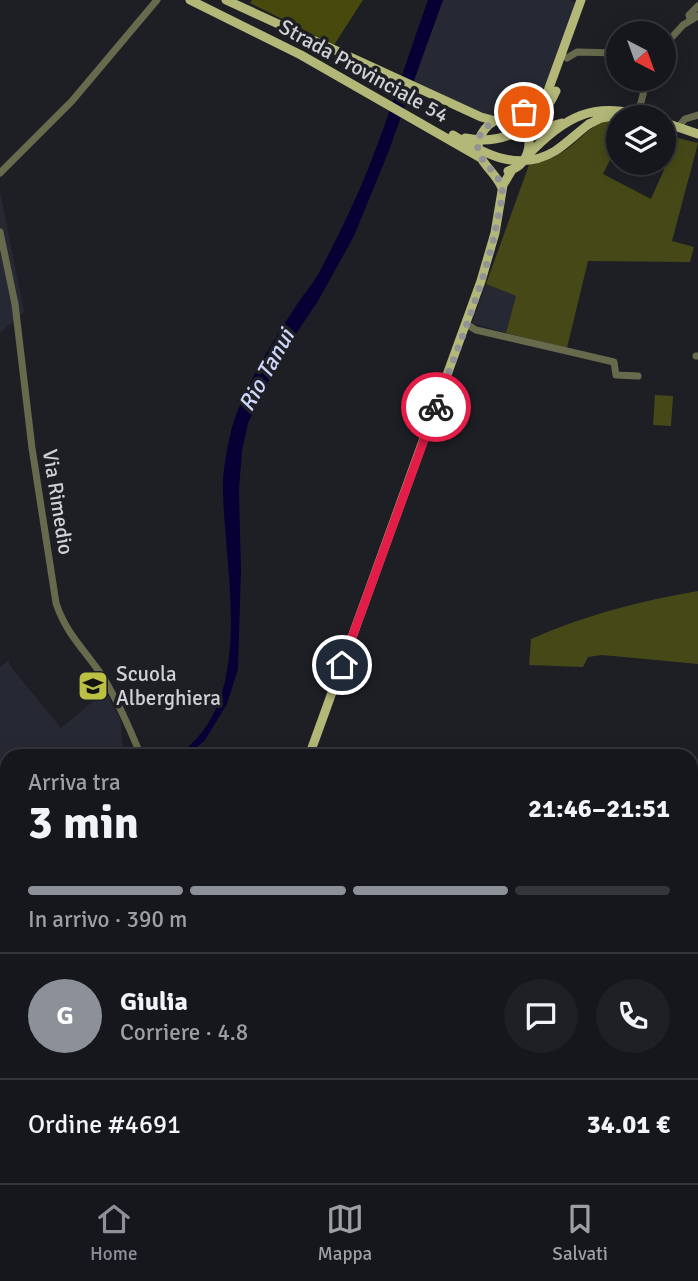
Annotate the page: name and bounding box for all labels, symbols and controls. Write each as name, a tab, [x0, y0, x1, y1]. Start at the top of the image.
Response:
street label: Strada Provinciale 54	[275, 14, 453, 128]
north arrow	[606, 21, 676, 91]
map controls	[606, 21, 676, 175]
pin	[494, 82, 554, 142]
icon: bag	[505, 93, 543, 131]
button: layers	[606, 105, 676, 175]
water label: Rio Tanui	[232, 322, 302, 416]
courier	[401, 372, 471, 442]
icon: bike	[417, 388, 455, 426]
street label: Via Rimedio	[37, 447, 79, 557]
pin	[312, 635, 372, 695]
icon: home	[323, 646, 361, 684]
place label: Scuola Alberghiera	[116, 661, 221, 711]
school or university icon: Scuola Alberghiera	[76, 669, 110, 703]
text: Arriva tra	[28, 768, 121, 797]
text: 21:46–21:51	[528, 793, 670, 825]
text: 3 min	[28, 795, 139, 851]
text: In arrivo · 390 m	[28, 905, 187, 934]
button: chat	[504, 979, 578, 1053]
button: phone	[596, 979, 670, 1053]
text: Giulia	[120, 986, 188, 1018]
text: G	[56, 1000, 74, 1032]
text: Corriere · 4.8	[120, 1018, 248, 1047]
text: Ordine #4691	[28, 1109, 181, 1141]
text: 34.01 €	[587, 1109, 670, 1141]
tab: Home	[90, 1200, 137, 1266]
tab: Mappa	[318, 1200, 372, 1266]
tab: Salvati	[552, 1200, 608, 1266]

